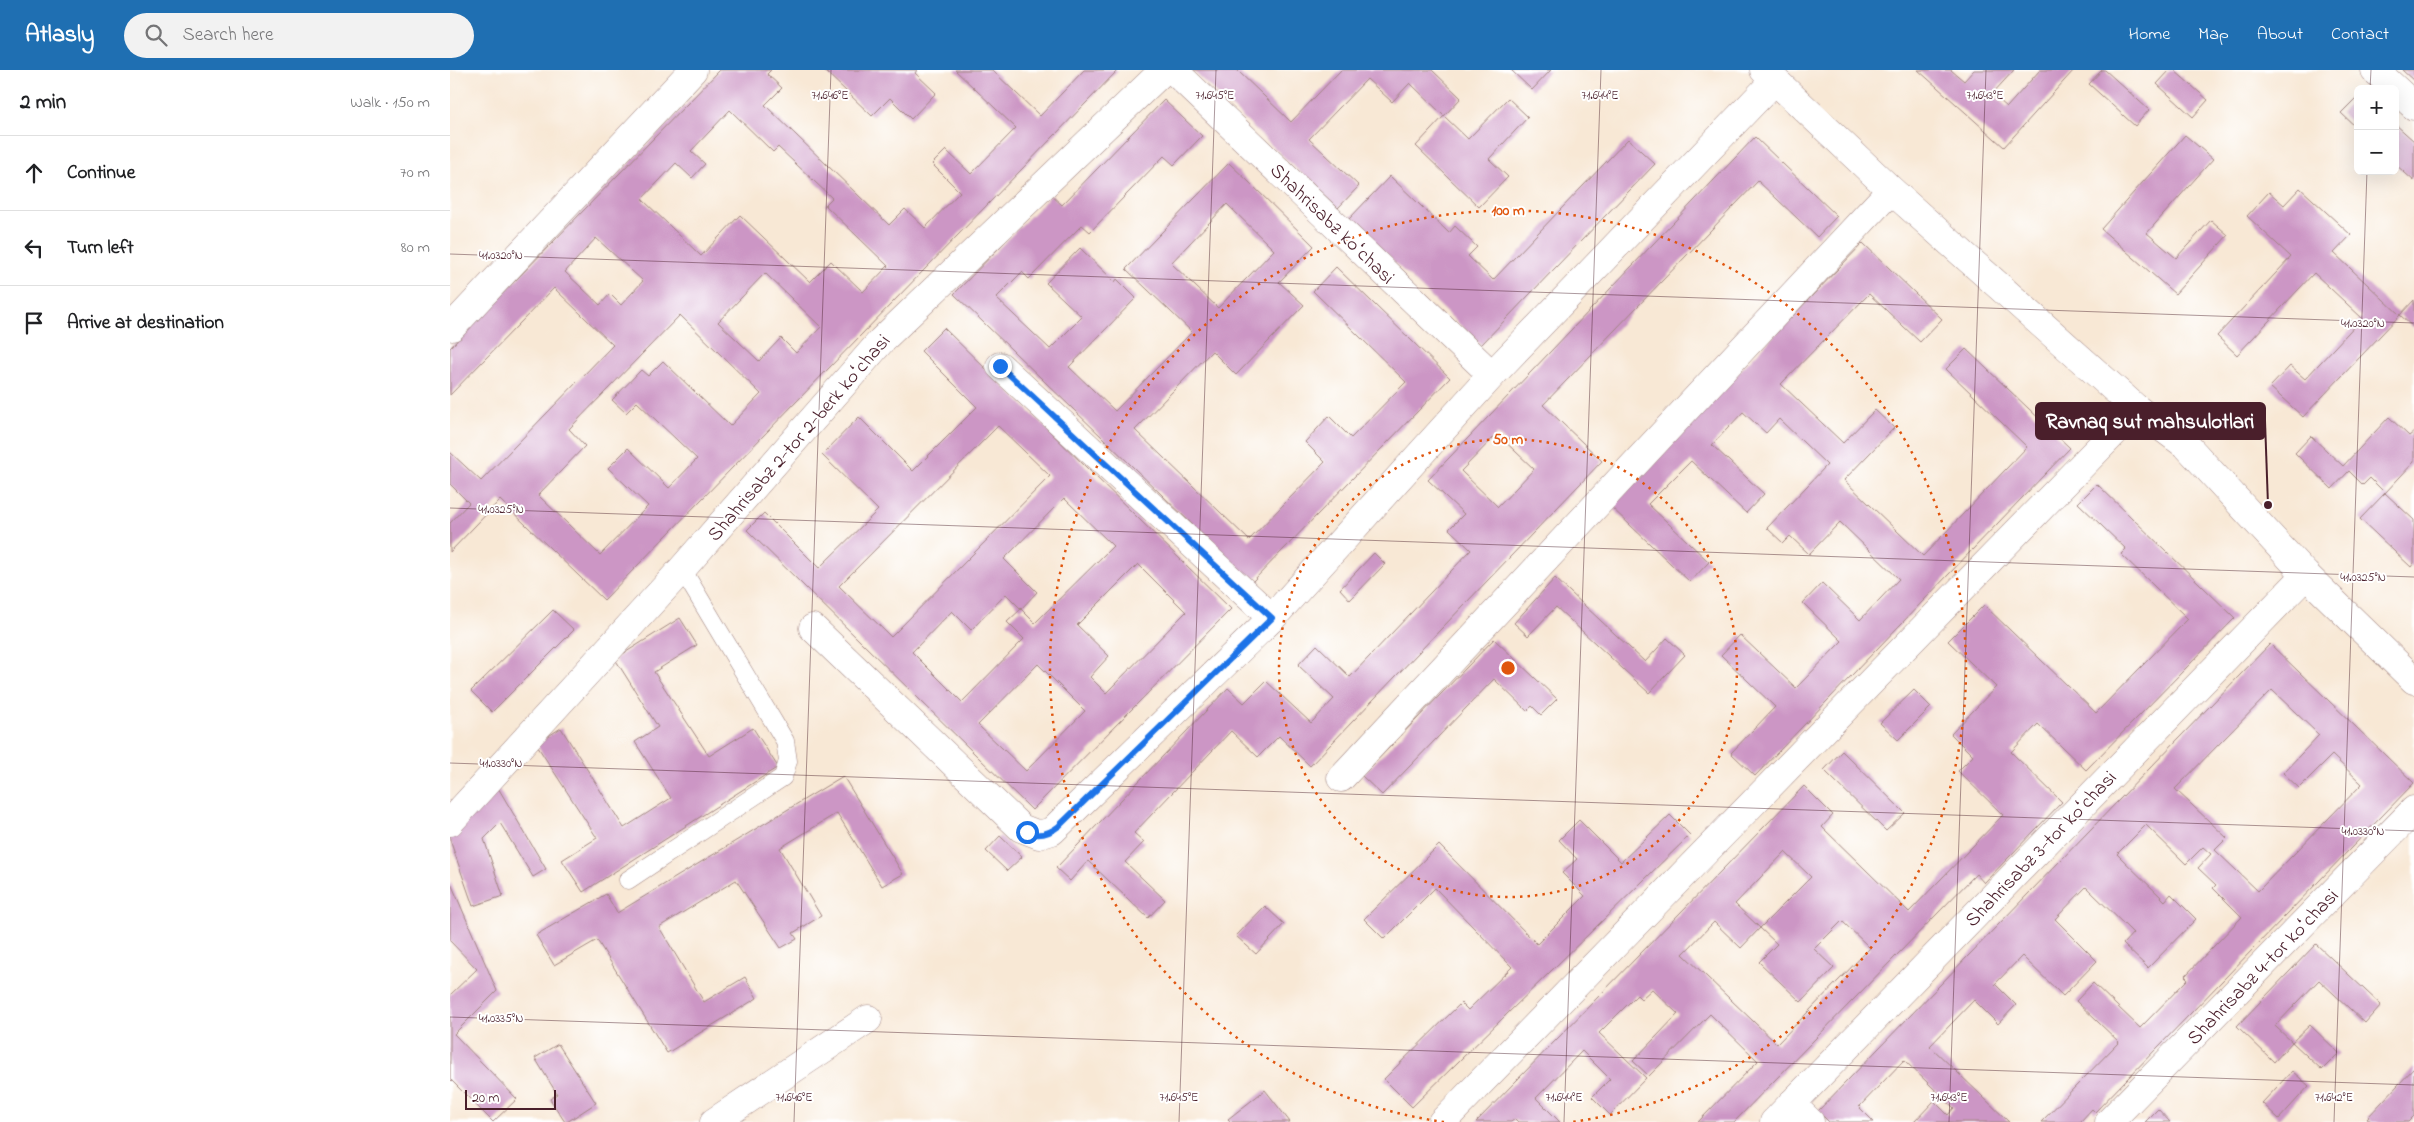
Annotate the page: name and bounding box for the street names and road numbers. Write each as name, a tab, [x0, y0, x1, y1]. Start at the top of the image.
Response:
street label: Shahrisabz koʻchasi	[1262, 157, 1400, 292]
street label: Shahrisabz 2-tor 2-berk koʻchasi	[701, 329, 898, 549]
street label: Shahrisabz 3-tor koʻchasi	[1959, 765, 2124, 935]
street label: Shahrisabz 4-tor koʻchasi	[2181, 883, 2346, 1053]

